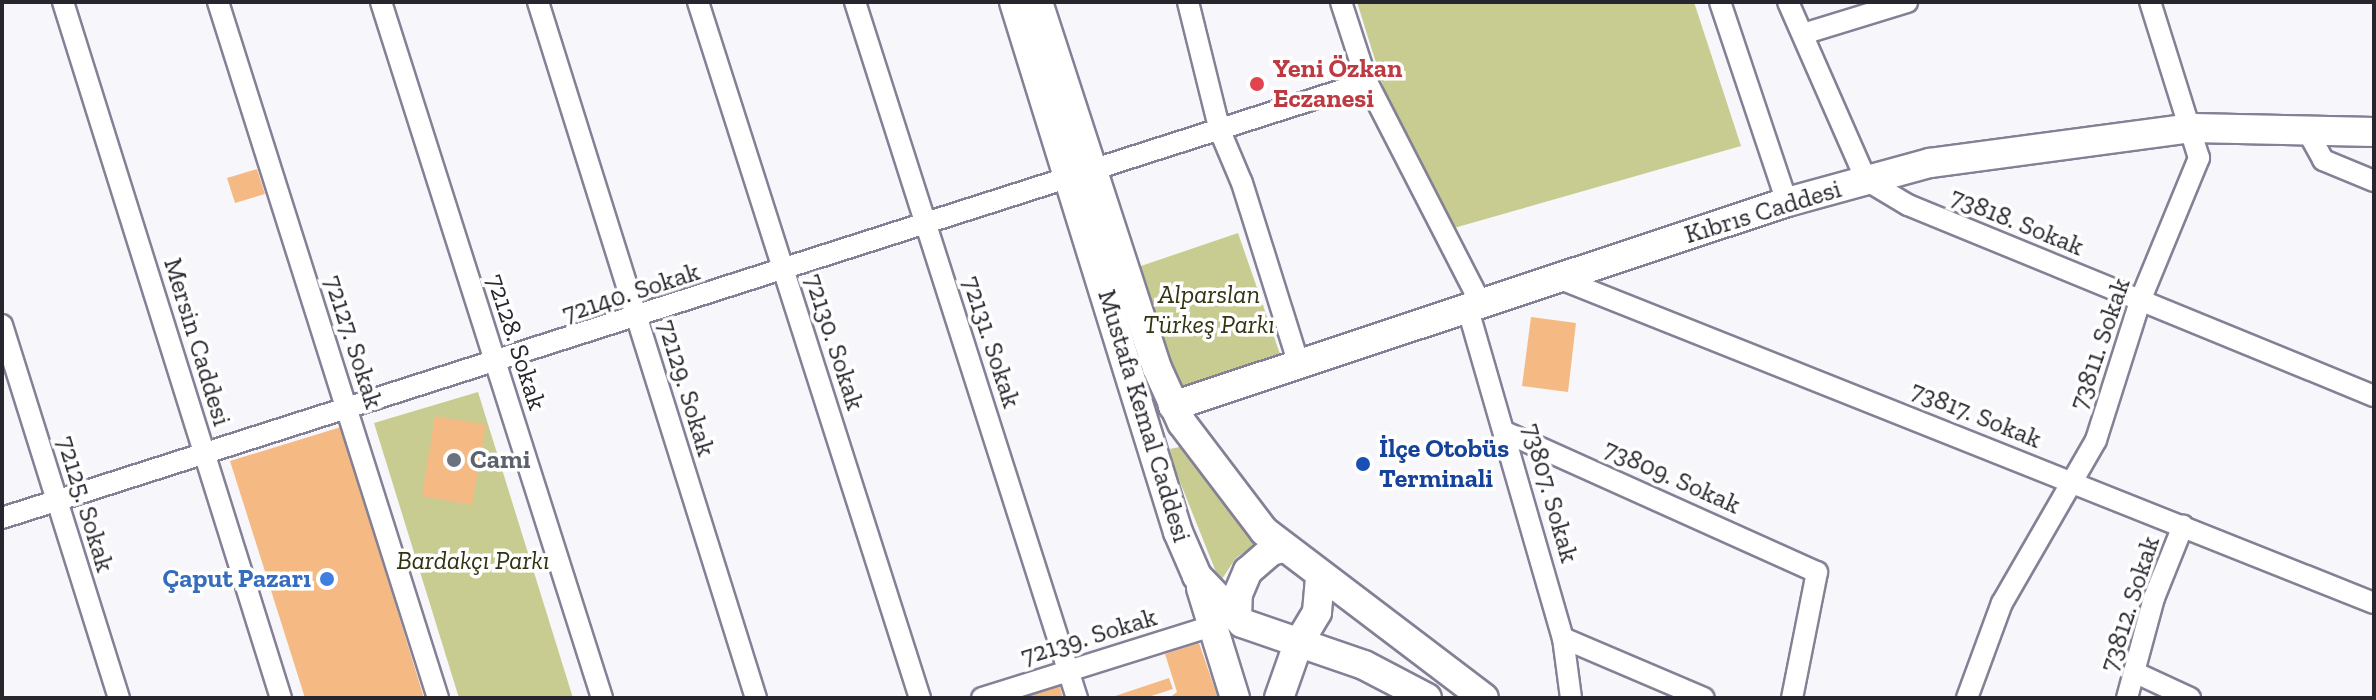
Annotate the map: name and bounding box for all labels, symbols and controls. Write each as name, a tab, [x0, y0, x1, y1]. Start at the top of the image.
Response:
place label: Yeni Özkan Eczanesi	[1273, 53, 1402, 114]
marker: Yeni Özkan Eczanesi	[1248, 75, 1266, 93]
street label: Kıbrıs Caddesi	[1681, 173, 1845, 251]
street label: 73818. Sokak	[1946, 181, 2088, 263]
street label: Mersin Caddesi	[157, 254, 237, 430]
street label: 72140. Sokak	[558, 256, 704, 330]
street label: 72128. Sokak	[479, 270, 553, 414]
street label: 72130. Sokak	[797, 270, 871, 414]
street label: 72127. Sokak	[317, 271, 389, 413]
street label: 72131. Sokak	[955, 272, 1027, 412]
street label: 73811. Sokak	[2063, 274, 2137, 414]
park label: Alparslan Türkeş Parkı	[1143, 279, 1275, 340]
street label: Mustafa Kemal Caddesi	[1091, 286, 1197, 546]
street label: 72129. Sokak	[650, 316, 722, 460]
street label: 73817. Sokak	[1906, 375, 2046, 455]
street label: 73807. Sokak	[1515, 420, 1585, 566]
street label: 72125. Sokak	[50, 432, 120, 576]
place label: İlçe Otobüs Terminali	[1379, 433, 1509, 494]
street label: 73809. Sokak	[1599, 433, 1745, 521]
place label: Cami	[470, 444, 530, 476]
marker: Cami	[445, 451, 463, 469]
marker: İlçe Otobüs Terminali	[1354, 455, 1372, 473]
street label: 73812. Sokak	[2093, 532, 2167, 676]
park label: Bardakçı Parkı	[396, 545, 550, 577]
place label: Çaput Pazarı	[162, 563, 311, 595]
marker: Çaput Pazarı	[318, 570, 336, 588]
street label: 72139. Sokak	[1017, 602, 1161, 672]

